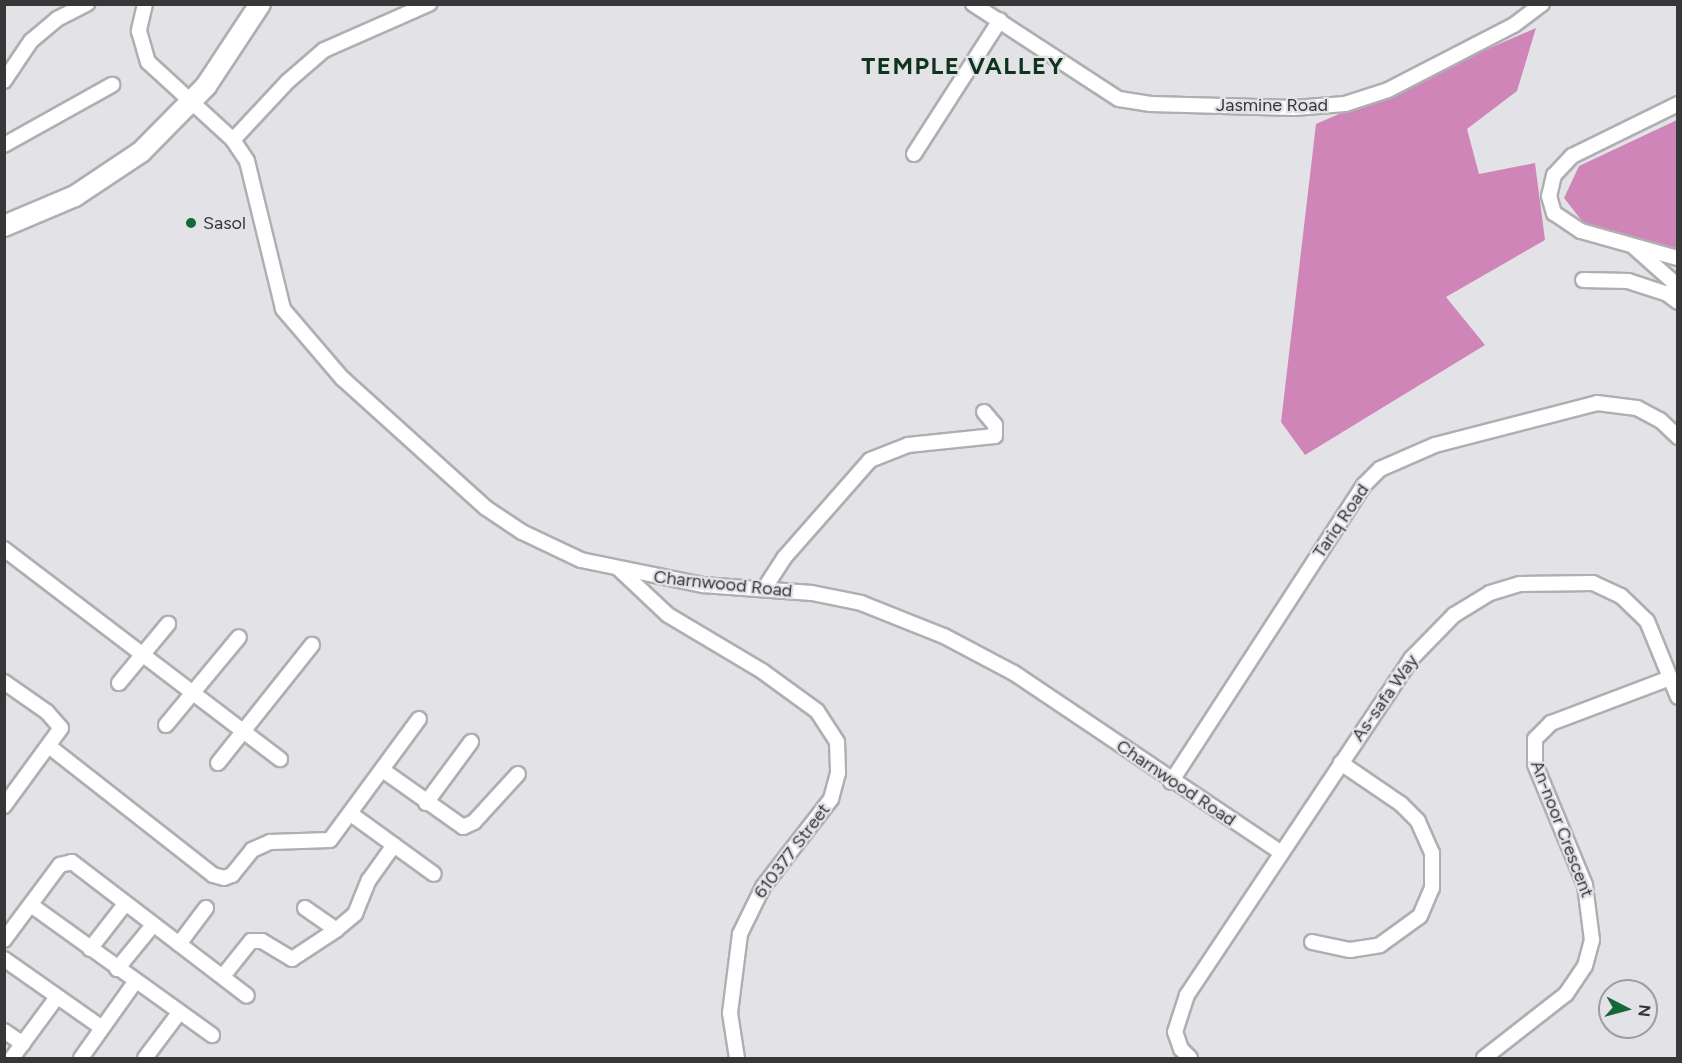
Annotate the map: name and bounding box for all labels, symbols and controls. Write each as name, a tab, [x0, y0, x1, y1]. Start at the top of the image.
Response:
district label: TEMPLE VALLEY	[861, 52, 1065, 80]
street label: Jasmine Road	[1216, 94, 1328, 116]
place label: Sasol	[203, 212, 246, 234]
marker: Sasol	[184, 216, 198, 230]
street label: Tariq Road	[1308, 480, 1374, 562]
street label: Charnwood Road	[653, 566, 793, 602]
street label: As-safa Way	[1347, 650, 1423, 746]
street label: Charnwood Road	[1112, 735, 1240, 831]
street label: An-noor Crescent	[1526, 758, 1598, 900]
street label: 610377 Street	[749, 799, 835, 903]
north arrow	[1598, 979, 1658, 1039]
text: N	[1634, 1004, 1655, 1018]

